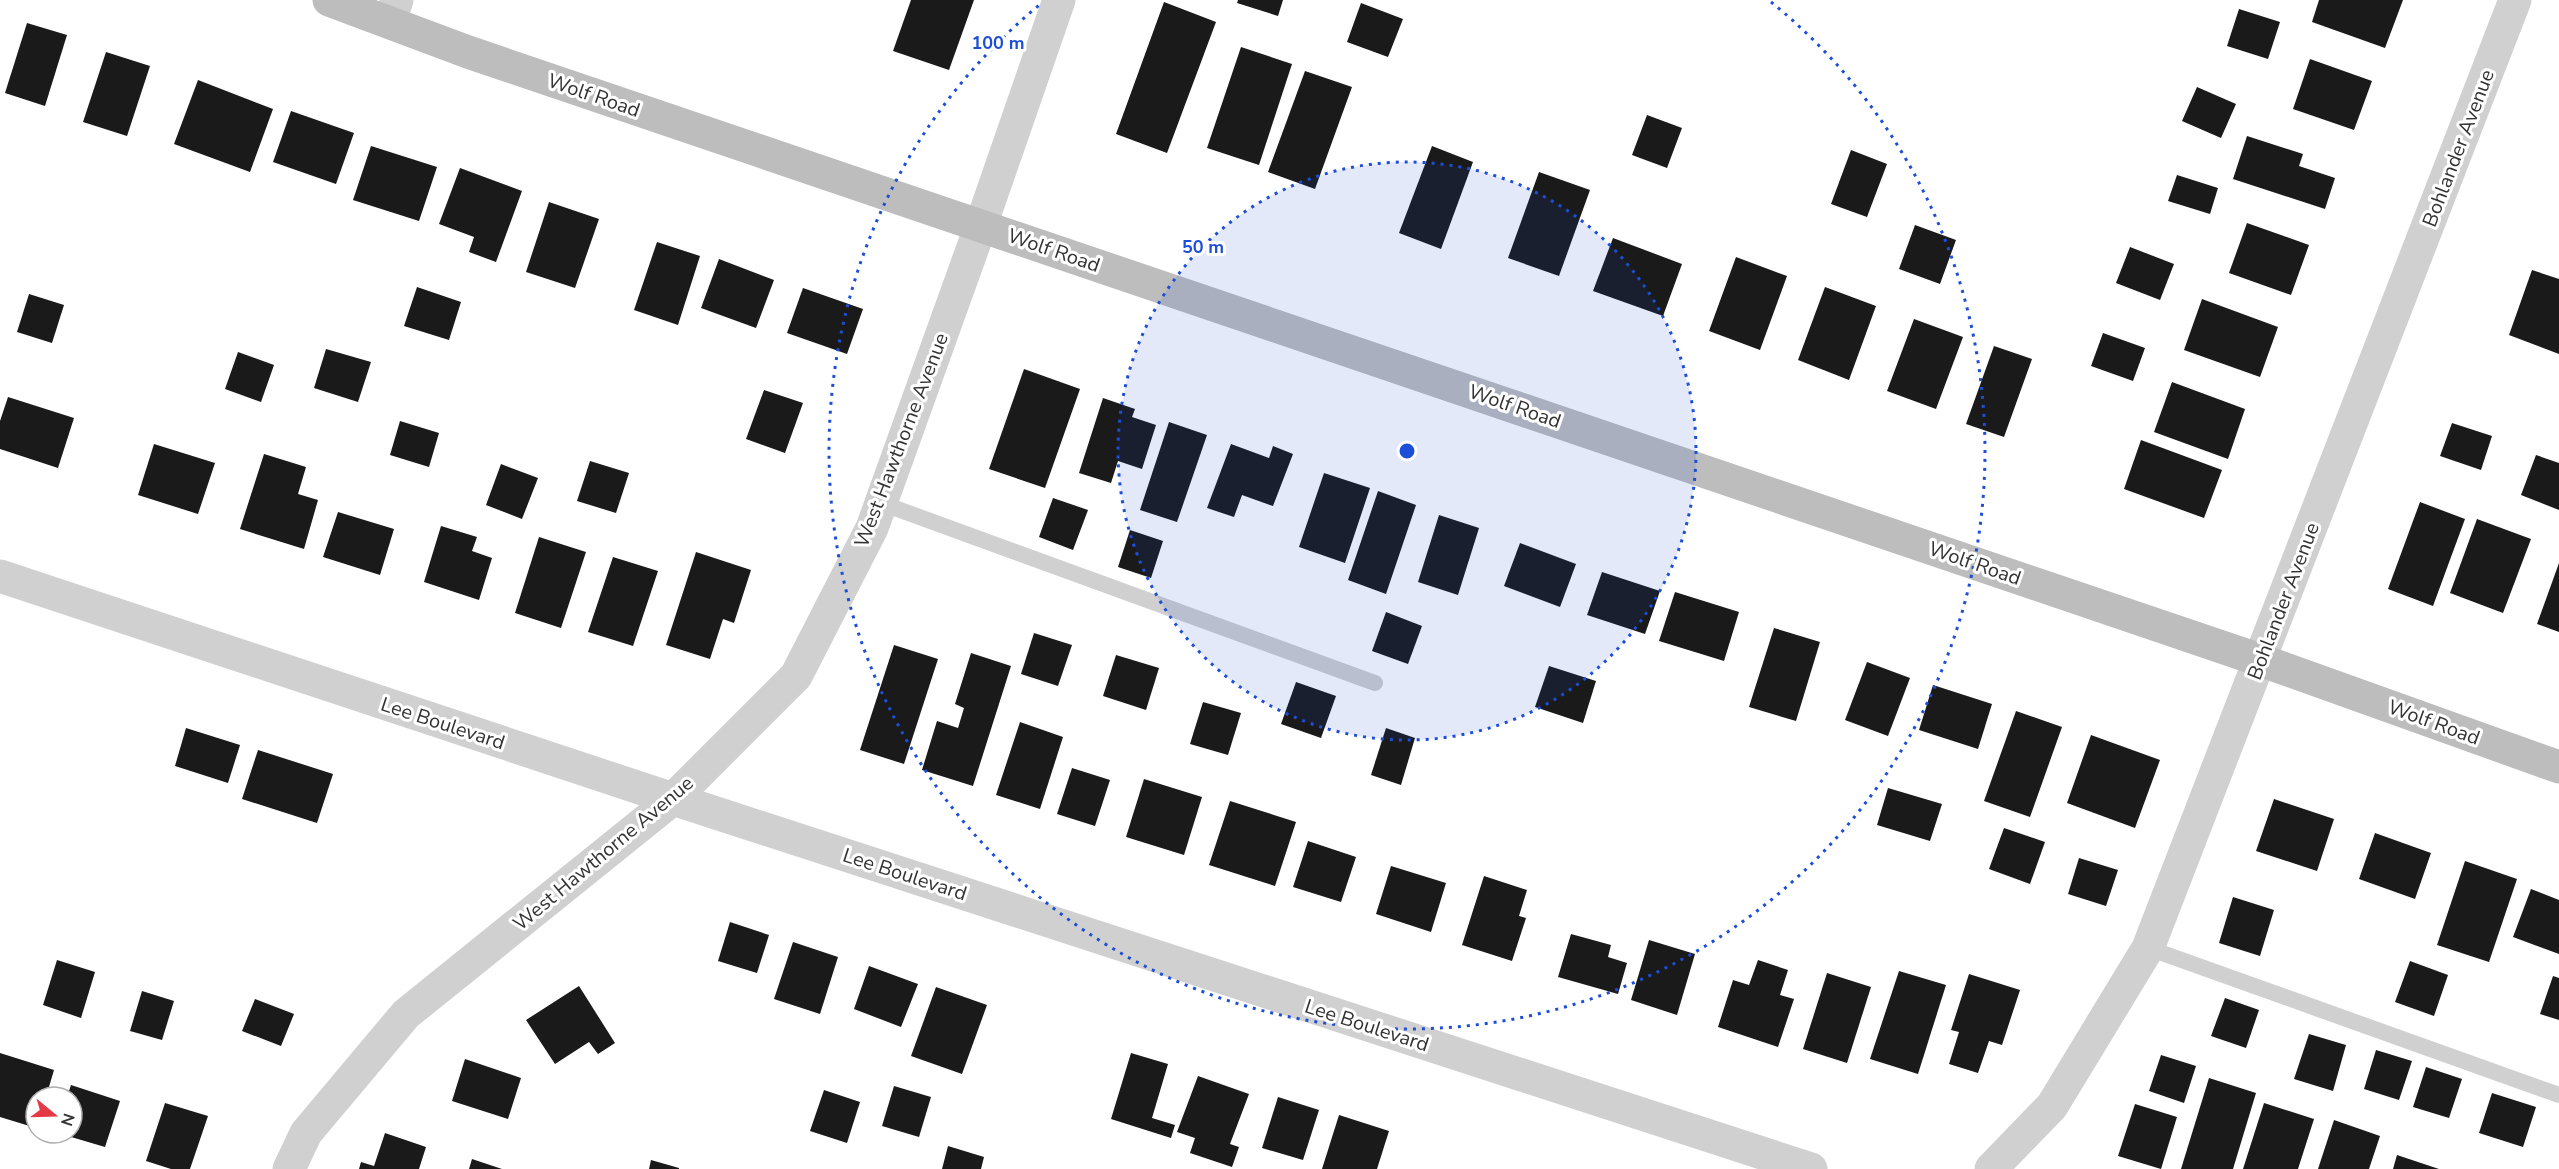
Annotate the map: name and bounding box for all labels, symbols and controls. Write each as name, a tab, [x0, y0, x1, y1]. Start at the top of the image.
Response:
text: 100 m	[971, 31, 1025, 55]
street label: Bohlander Avenue	[2416, 66, 2501, 231]
street label: Wolf Road	[544, 67, 644, 124]
street label: Wolf Road	[1004, 222, 1104, 279]
text: 50 m	[1182, 235, 1224, 259]
street label: West Hawthorne Avenue	[848, 329, 955, 551]
street label: Wolf Road	[1465, 378, 1565, 435]
centre of rings	[1397, 441, 1417, 461]
street label: Bohlander Avenue	[2241, 519, 2326, 684]
street label: Wolf Road	[1925, 535, 2025, 592]
street label: Lee Boulevard	[377, 691, 508, 756]
street label: Wolf Road	[2384, 693, 2484, 752]
street label: West Hawthorne Avenue	[507, 770, 699, 937]
street label: Lee Boulevard	[839, 842, 970, 907]
street label: Lee Boulevard	[1301, 993, 1432, 1058]
north arrow	[24, 1085, 84, 1145]
text: N	[55, 1110, 80, 1129]

